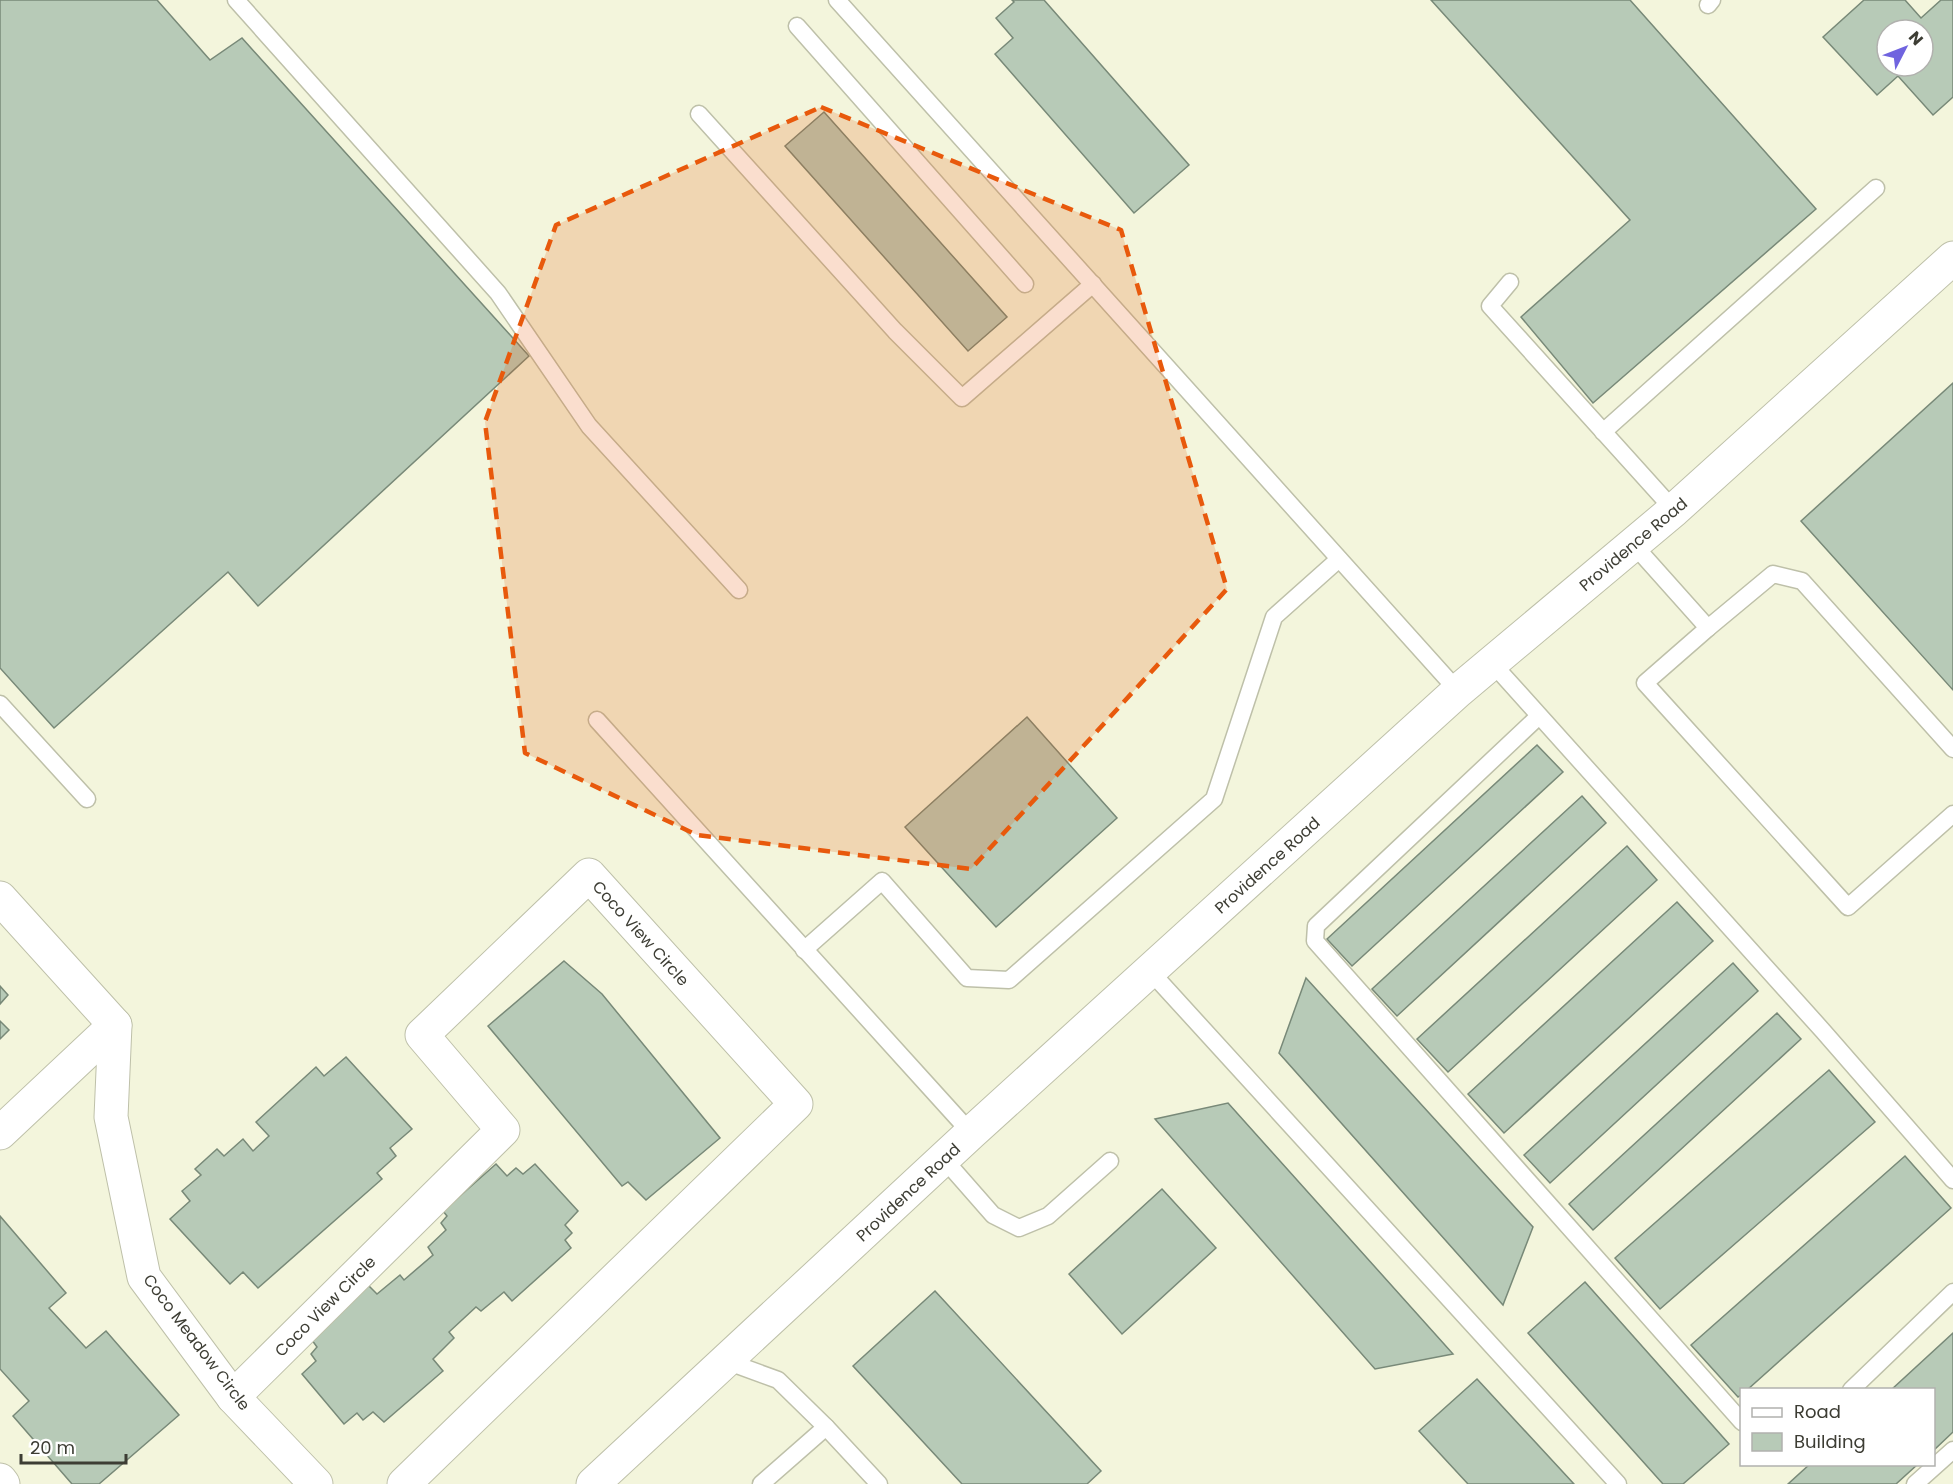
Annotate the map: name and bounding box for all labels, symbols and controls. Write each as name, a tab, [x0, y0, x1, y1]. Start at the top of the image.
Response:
north arrow	[1875, 18, 1935, 78]
text: N	[1903, 26, 1928, 50]
street label: Providence Road	[1574, 492, 1692, 597]
street label: Providence Road	[1210, 812, 1325, 919]
street label: Coco View Circle	[587, 876, 694, 991]
street label: Providence Road	[851, 1138, 966, 1247]
street label: Coco View Circle	[270, 1251, 381, 1362]
street label: Coco Meadow Circle	[138, 1269, 256, 1415]
legend	[1740, 1388, 1935, 1466]
text: Road	[1794, 1399, 1841, 1424]
scale bar	[21, 1427, 126, 1465]
text: Building	[1794, 1429, 1866, 1454]
text: 20 m	[30, 1435, 75, 1460]

